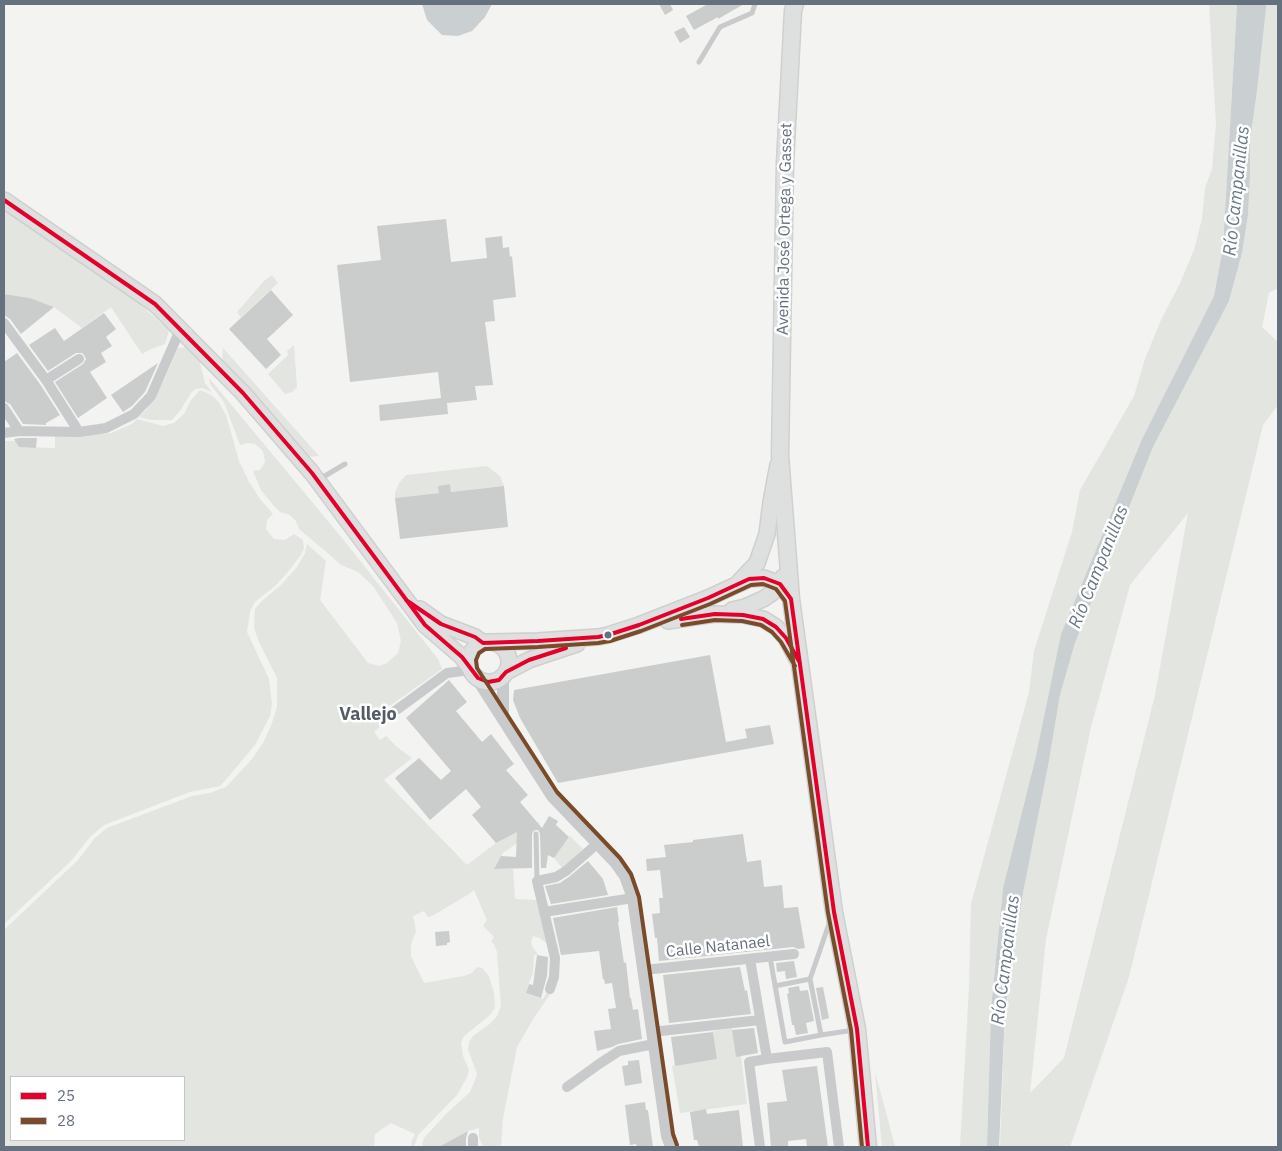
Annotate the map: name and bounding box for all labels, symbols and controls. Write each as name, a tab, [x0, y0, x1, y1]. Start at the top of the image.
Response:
street label: Avenida José Ortega y Gasset	[774, 123, 796, 335]
water label: Río Campanillas	[1219, 125, 1255, 257]
water label: Río Campanillas	[1065, 502, 1133, 632]
unlabelled marker	[603, 630, 613, 640]
district label: Vallejo	[339, 704, 397, 726]
water label: Río Campanillas	[987, 894, 1025, 1026]
street label: Calle Natanael	[665, 932, 771, 962]
legend	[10, 1076, 185, 1141]
text: 25	[57, 1086, 75, 1105]
text: 28	[57, 1111, 75, 1130]

